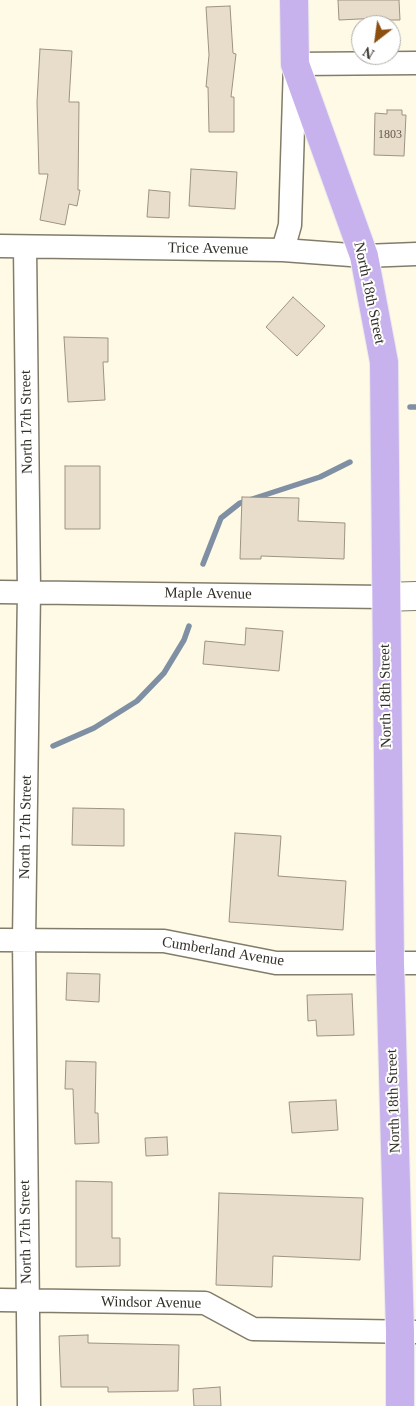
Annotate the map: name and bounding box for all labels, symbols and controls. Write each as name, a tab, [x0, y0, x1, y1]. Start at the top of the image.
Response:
north arrow	[351, 15, 401, 65]
text: N	[361, 44, 377, 62]
house number: 1803	[378, 128, 402, 142]
street label: Trice Avenue	[168, 239, 248, 259]
street label: North 18th Street	[349, 240, 389, 346]
street label: North 17th Street	[17, 370, 37, 474]
street label: Maple Avenue	[164, 584, 252, 604]
street label: North 18th Street	[376, 644, 396, 748]
street label: North 17th Street	[16, 775, 36, 879]
street label: Cumberland Avenue	[161, 933, 285, 971]
street label: North 18th Street	[383, 1049, 405, 1153]
street label: North 17th Street	[16, 1180, 36, 1284]
street label: Windsor Avenue	[101, 1293, 201, 1313]

